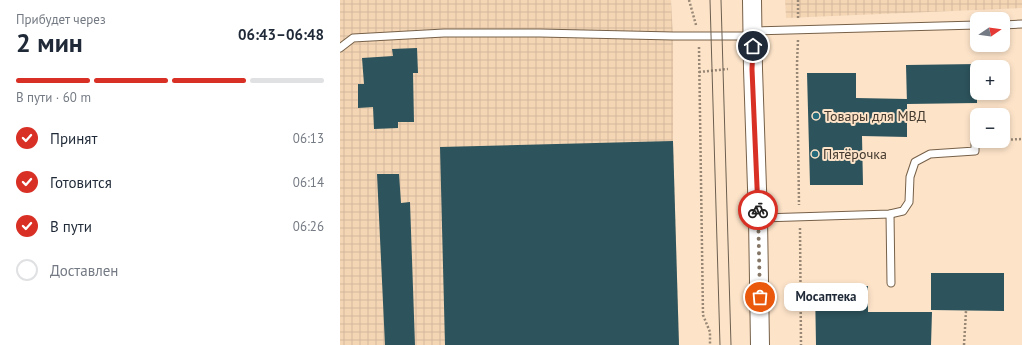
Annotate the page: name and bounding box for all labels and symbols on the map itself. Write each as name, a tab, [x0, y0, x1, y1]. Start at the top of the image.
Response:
north arrow	[970, 12, 1010, 52]
pin	[736, 29, 770, 63]
place label: Товары для МВД	[824, 107, 926, 125]
marker: Товары для МВД	[811, 111, 821, 121]
place label: Пятёрочка	[823, 145, 887, 163]
marker: Пятёрочка	[810, 149, 820, 159]
courier	[738, 190, 778, 230]
pin	[743, 280, 777, 314]
callout: Мосаптека	[784, 283, 868, 311]

